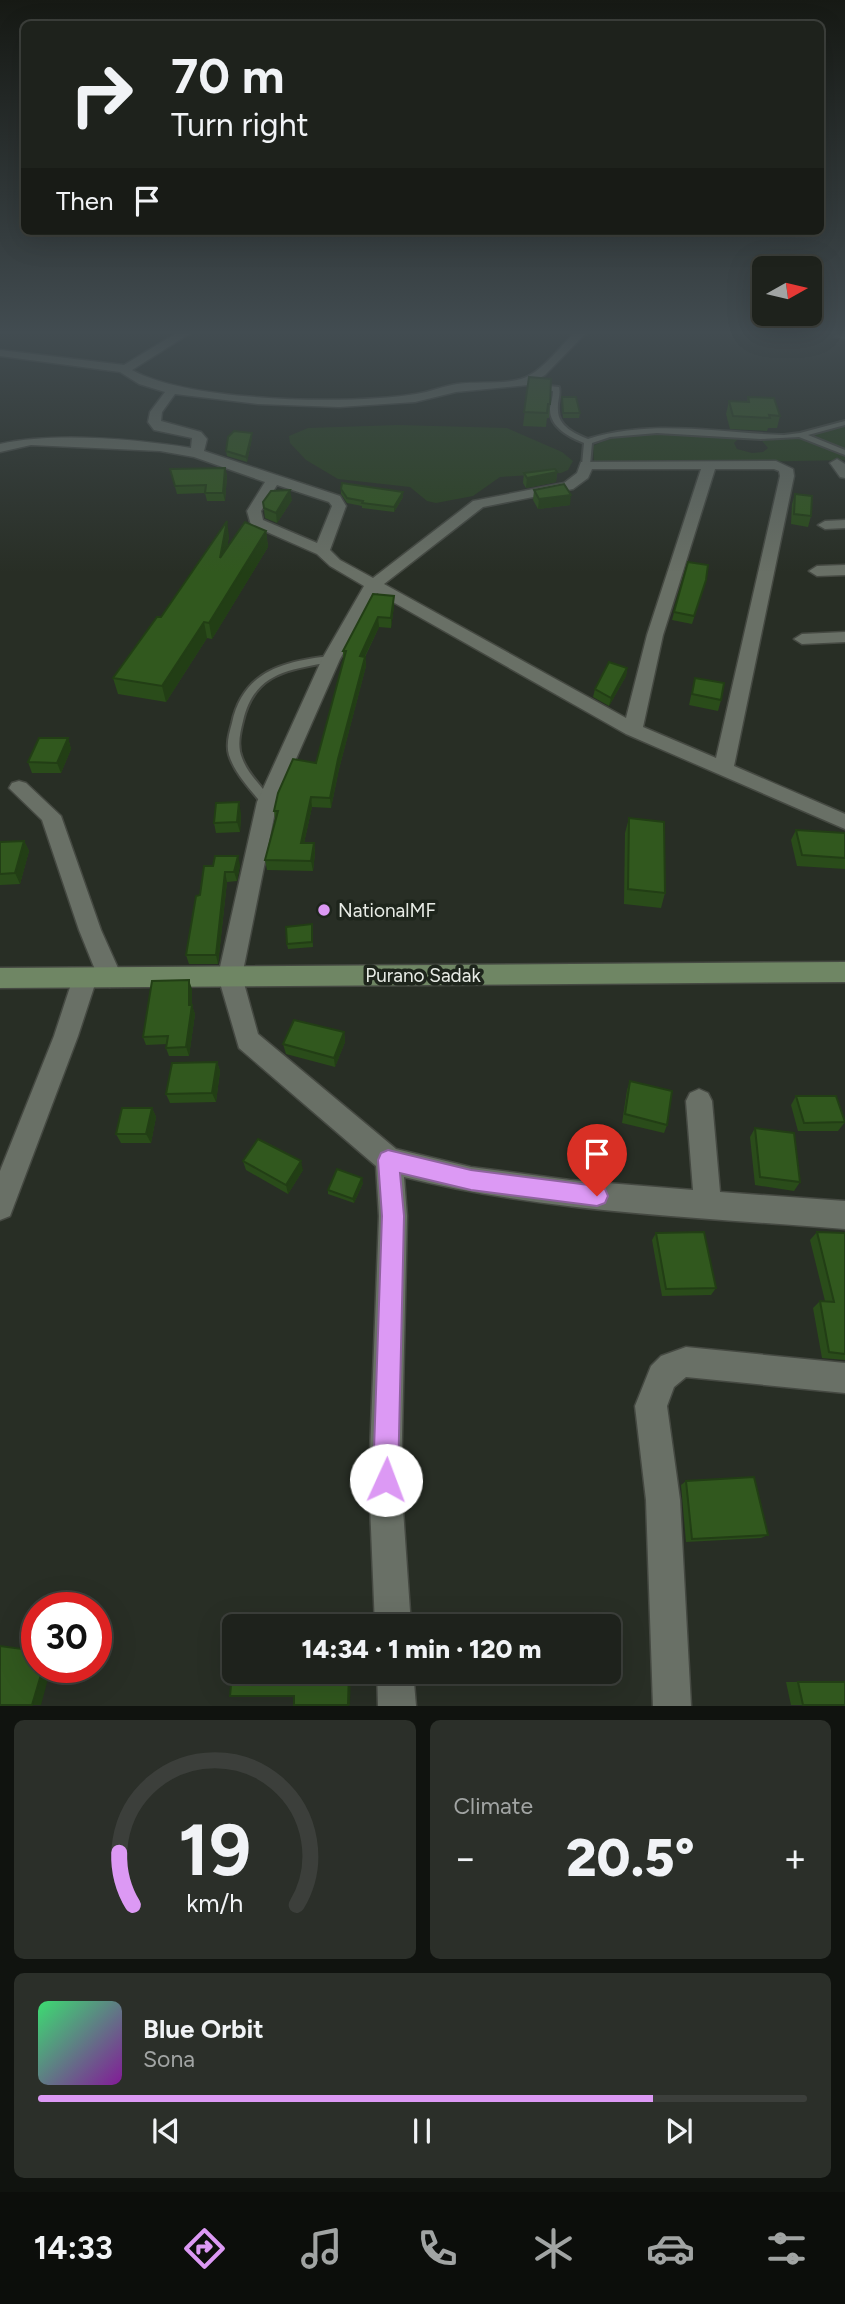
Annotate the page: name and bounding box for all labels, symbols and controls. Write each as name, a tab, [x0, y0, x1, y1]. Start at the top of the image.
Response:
text: 70 m	[171, 46, 284, 105]
icon: right	[56, 49, 147, 140]
text: Turn right	[171, 106, 309, 144]
icon: arrive	[128, 182, 166, 220]
text: Then	[56, 185, 114, 217]
north arrow	[752, 256, 822, 326]
map controls	[752, 256, 822, 326]
place label: NationalMF	[338, 899, 436, 922]
marker: NationalMF	[316, 902, 332, 918]
street label: Purano Sadak	[365, 964, 481, 987]
pin	[567, 1124, 627, 1196]
icon: arrive	[578, 1135, 616, 1173]
position arrow	[349, 1443, 423, 1517]
speed limit sign: 30	[21, 1592, 112, 1683]
text: 14:34 · 1 min · 120 m	[302, 1633, 541, 1665]
text: Climate	[454, 1792, 533, 1820]
text: 19	[178, 1807, 251, 1894]
text: 20.5°	[566, 1827, 695, 1889]
text: −	[454, 1835, 477, 1881]
text: +	[783, 1835, 807, 1881]
text: km/h	[186, 1888, 243, 1918]
text: Blue Orbit	[143, 2013, 264, 2045]
text: Sona	[143, 2045, 195, 2073]
icon: previous	[147, 2112, 185, 2150]
icon: pause	[403, 2112, 441, 2150]
icon: next	[660, 2112, 698, 2150]
icon: directions	[180, 2224, 229, 2273]
icon: music	[297, 2224, 346, 2273]
icon: phone	[413, 2224, 462, 2273]
icon: climate	[529, 2224, 578, 2273]
icon: car	[646, 2224, 695, 2273]
icon: filters	[762, 2224, 811, 2273]
text: 14:33	[34, 2229, 113, 2267]

